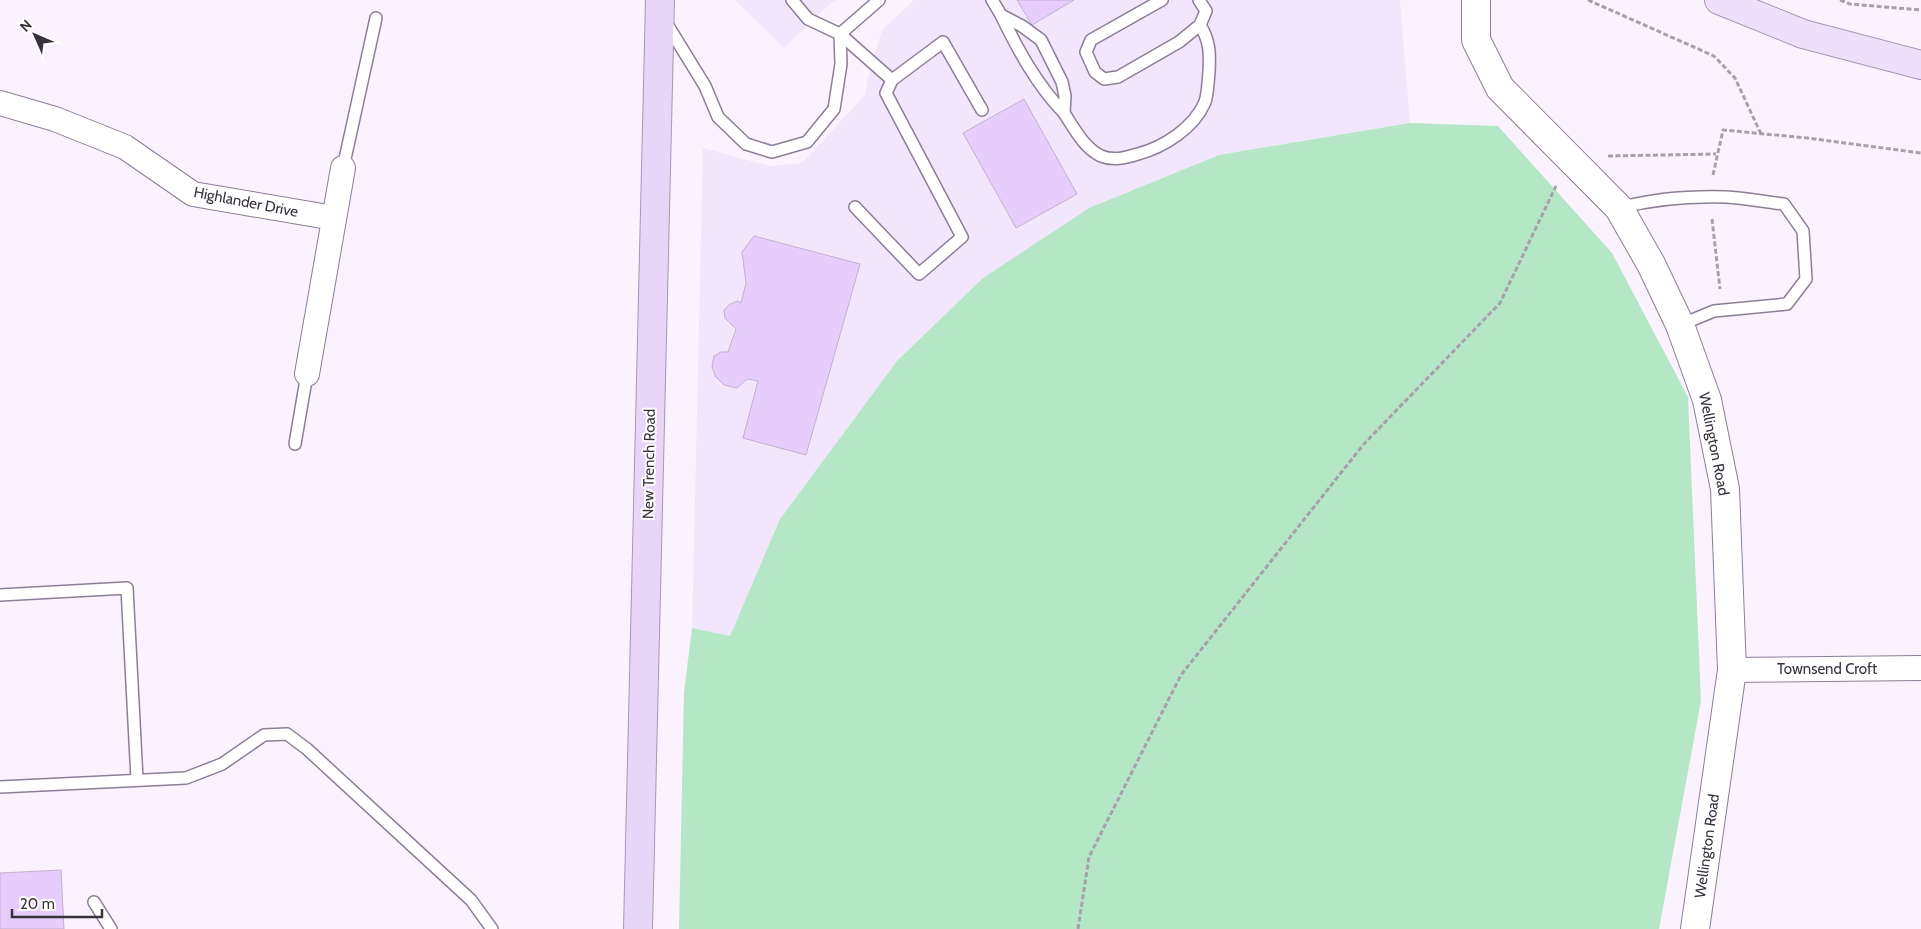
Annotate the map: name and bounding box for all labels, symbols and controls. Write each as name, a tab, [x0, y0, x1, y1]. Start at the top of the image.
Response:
north arrow	[10, 10, 60, 60]
text: N	[16, 16, 36, 36]
street label: Highlander Drive	[192, 183, 300, 221]
street label: Wellington Road	[1695, 391, 1733, 497]
street label: New Trench Road	[639, 409, 659, 519]
street label: Townsend Croft	[1777, 660, 1877, 678]
street label: Wellington Road	[1691, 793, 1723, 899]
scale bar	[12, 886, 102, 918]
text: 20 m	[20, 895, 55, 913]

